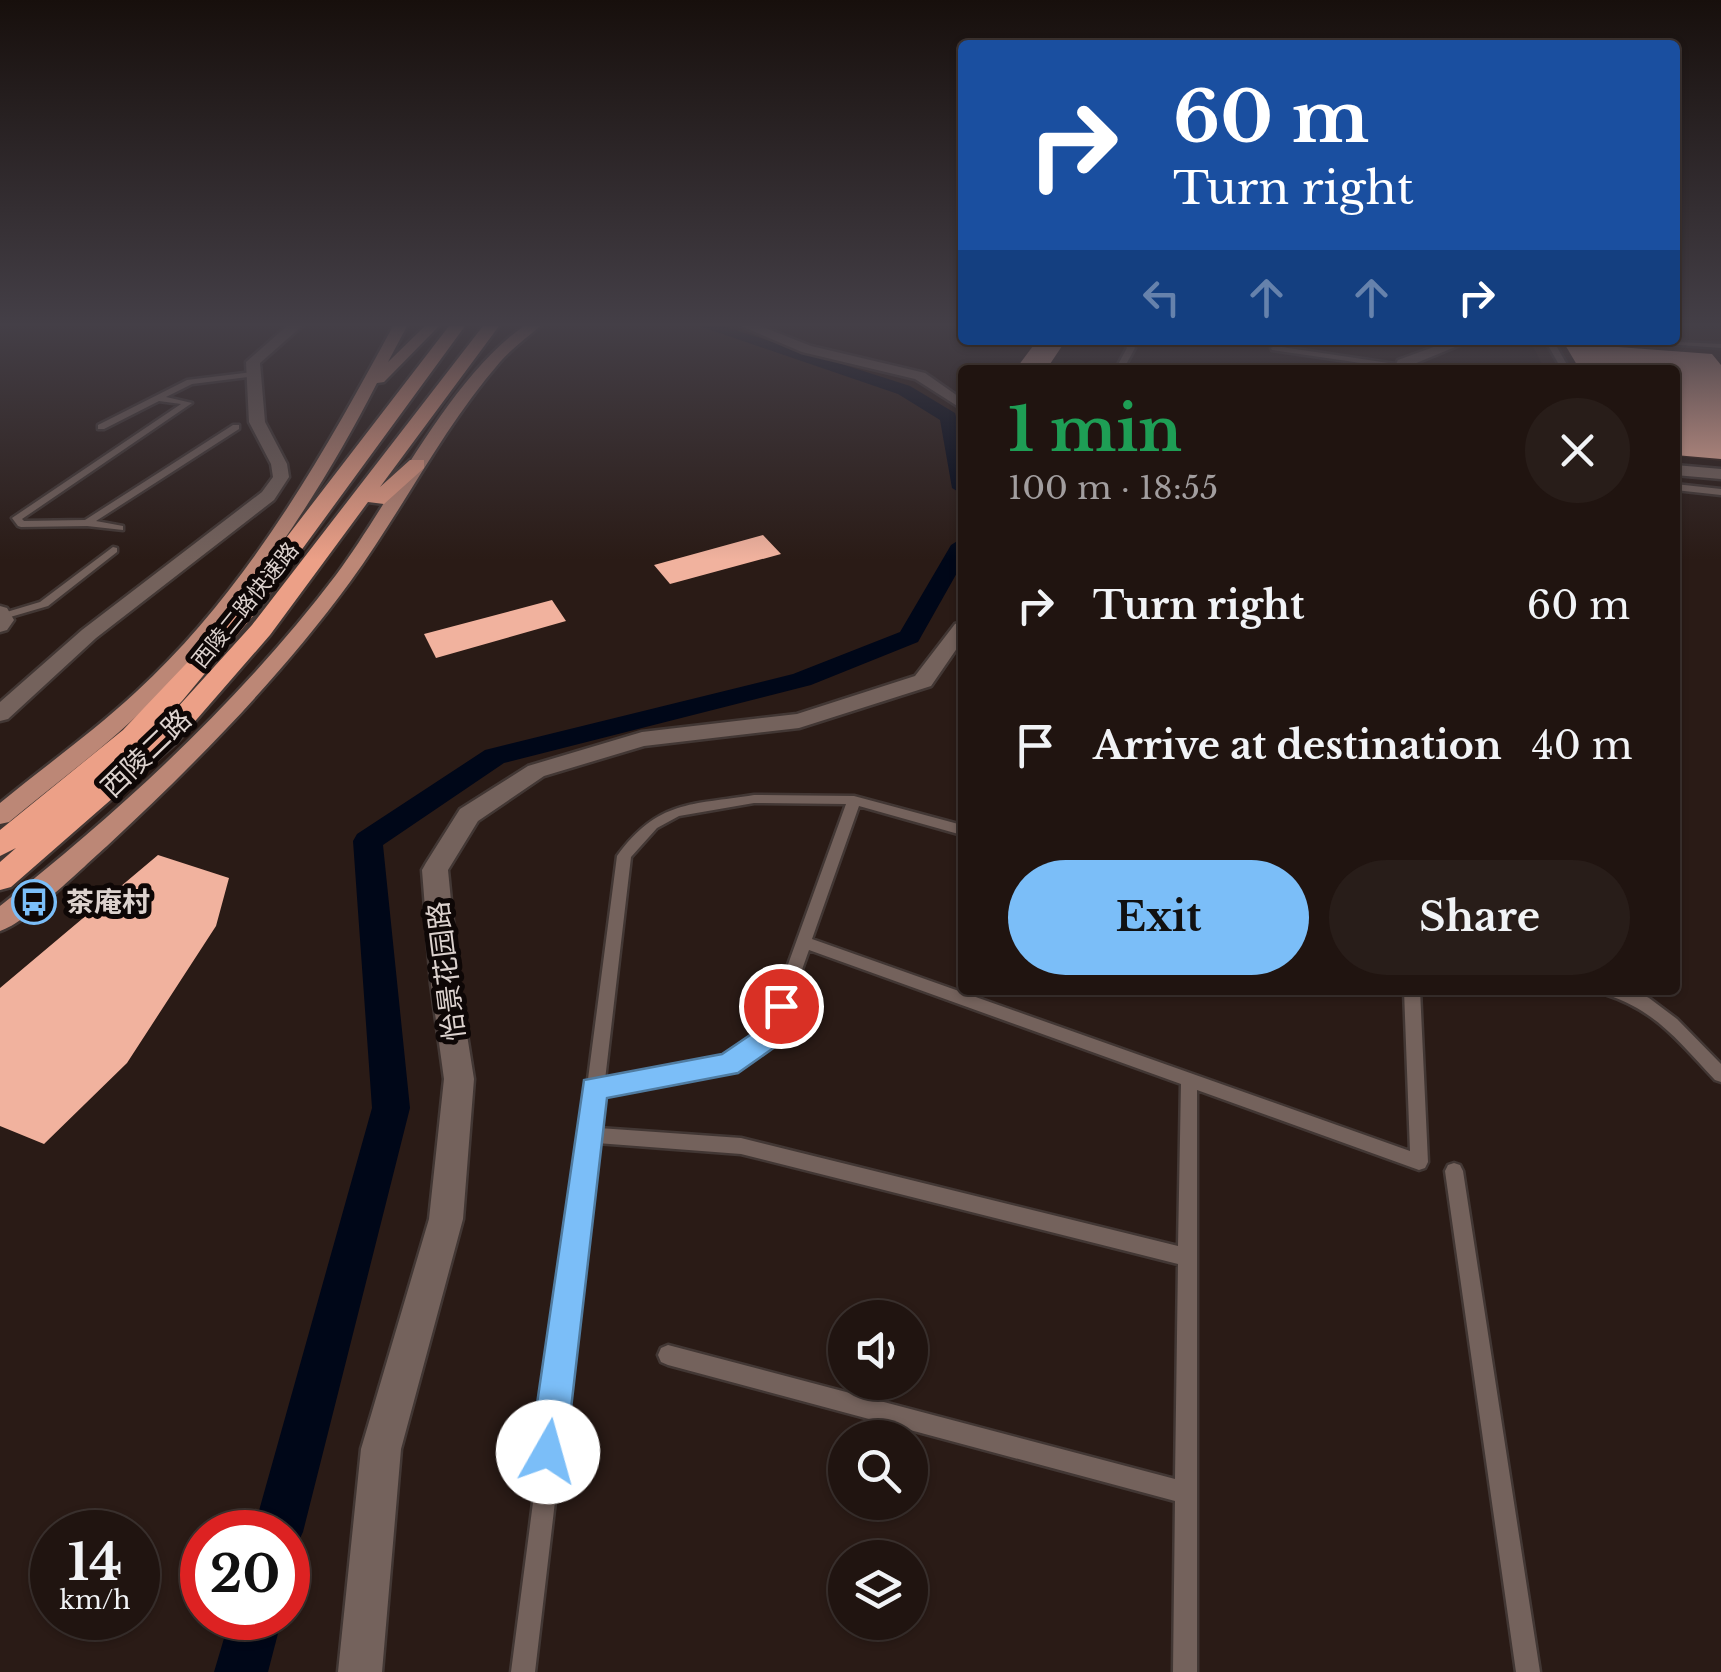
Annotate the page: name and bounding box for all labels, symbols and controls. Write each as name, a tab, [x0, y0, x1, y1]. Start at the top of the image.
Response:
text: 60 m	[1173, 74, 1369, 161]
icon: right	[1008, 80, 1138, 210]
text: Turn right	[1173, 160, 1414, 216]
icon: left	[1134, 270, 1189, 325]
icon: ahead	[1239, 270, 1294, 325]
icon: ahead	[1344, 270, 1399, 325]
icon: right	[1449, 270, 1504, 325]
text: 1 min	[1008, 393, 1182, 467]
button: close	[1525, 398, 1630, 503]
text: 100 m · 18:55	[1008, 468, 1218, 508]
street label: 西陵二路快速路	[186, 537, 304, 674]
icon: right	[1008, 578, 1063, 633]
text: Turn right	[1093, 582, 1304, 629]
text: 60 m	[1527, 582, 1630, 629]
street label: 西陵二路	[94, 702, 199, 805]
icon: arrive	[1008, 718, 1063, 773]
text: Arrive at destination	[1093, 722, 1502, 769]
text: 40 m	[1532, 722, 1633, 769]
button: Exit	[1008, 860, 1309, 975]
button: Share	[1329, 860, 1630, 975]
bus stop icon: 茶庵村	[11, 879, 57, 925]
place label: 茶庵村	[66, 885, 150, 920]
street label: 怡景花园路	[421, 899, 472, 1043]
pin	[739, 964, 824, 1049]
icon: arrive	[754, 979, 809, 1034]
map controls	[828, 1300, 928, 1640]
button: sound	[828, 1300, 928, 1400]
position arrow	[496, 1400, 600, 1504]
button: search	[828, 1420, 928, 1520]
speed limit sign: 20	[180, 1510, 310, 1640]
text: 14	[68, 1531, 123, 1594]
button: layers	[828, 1540, 928, 1640]
text: km/h	[60, 1585, 130, 1616]

